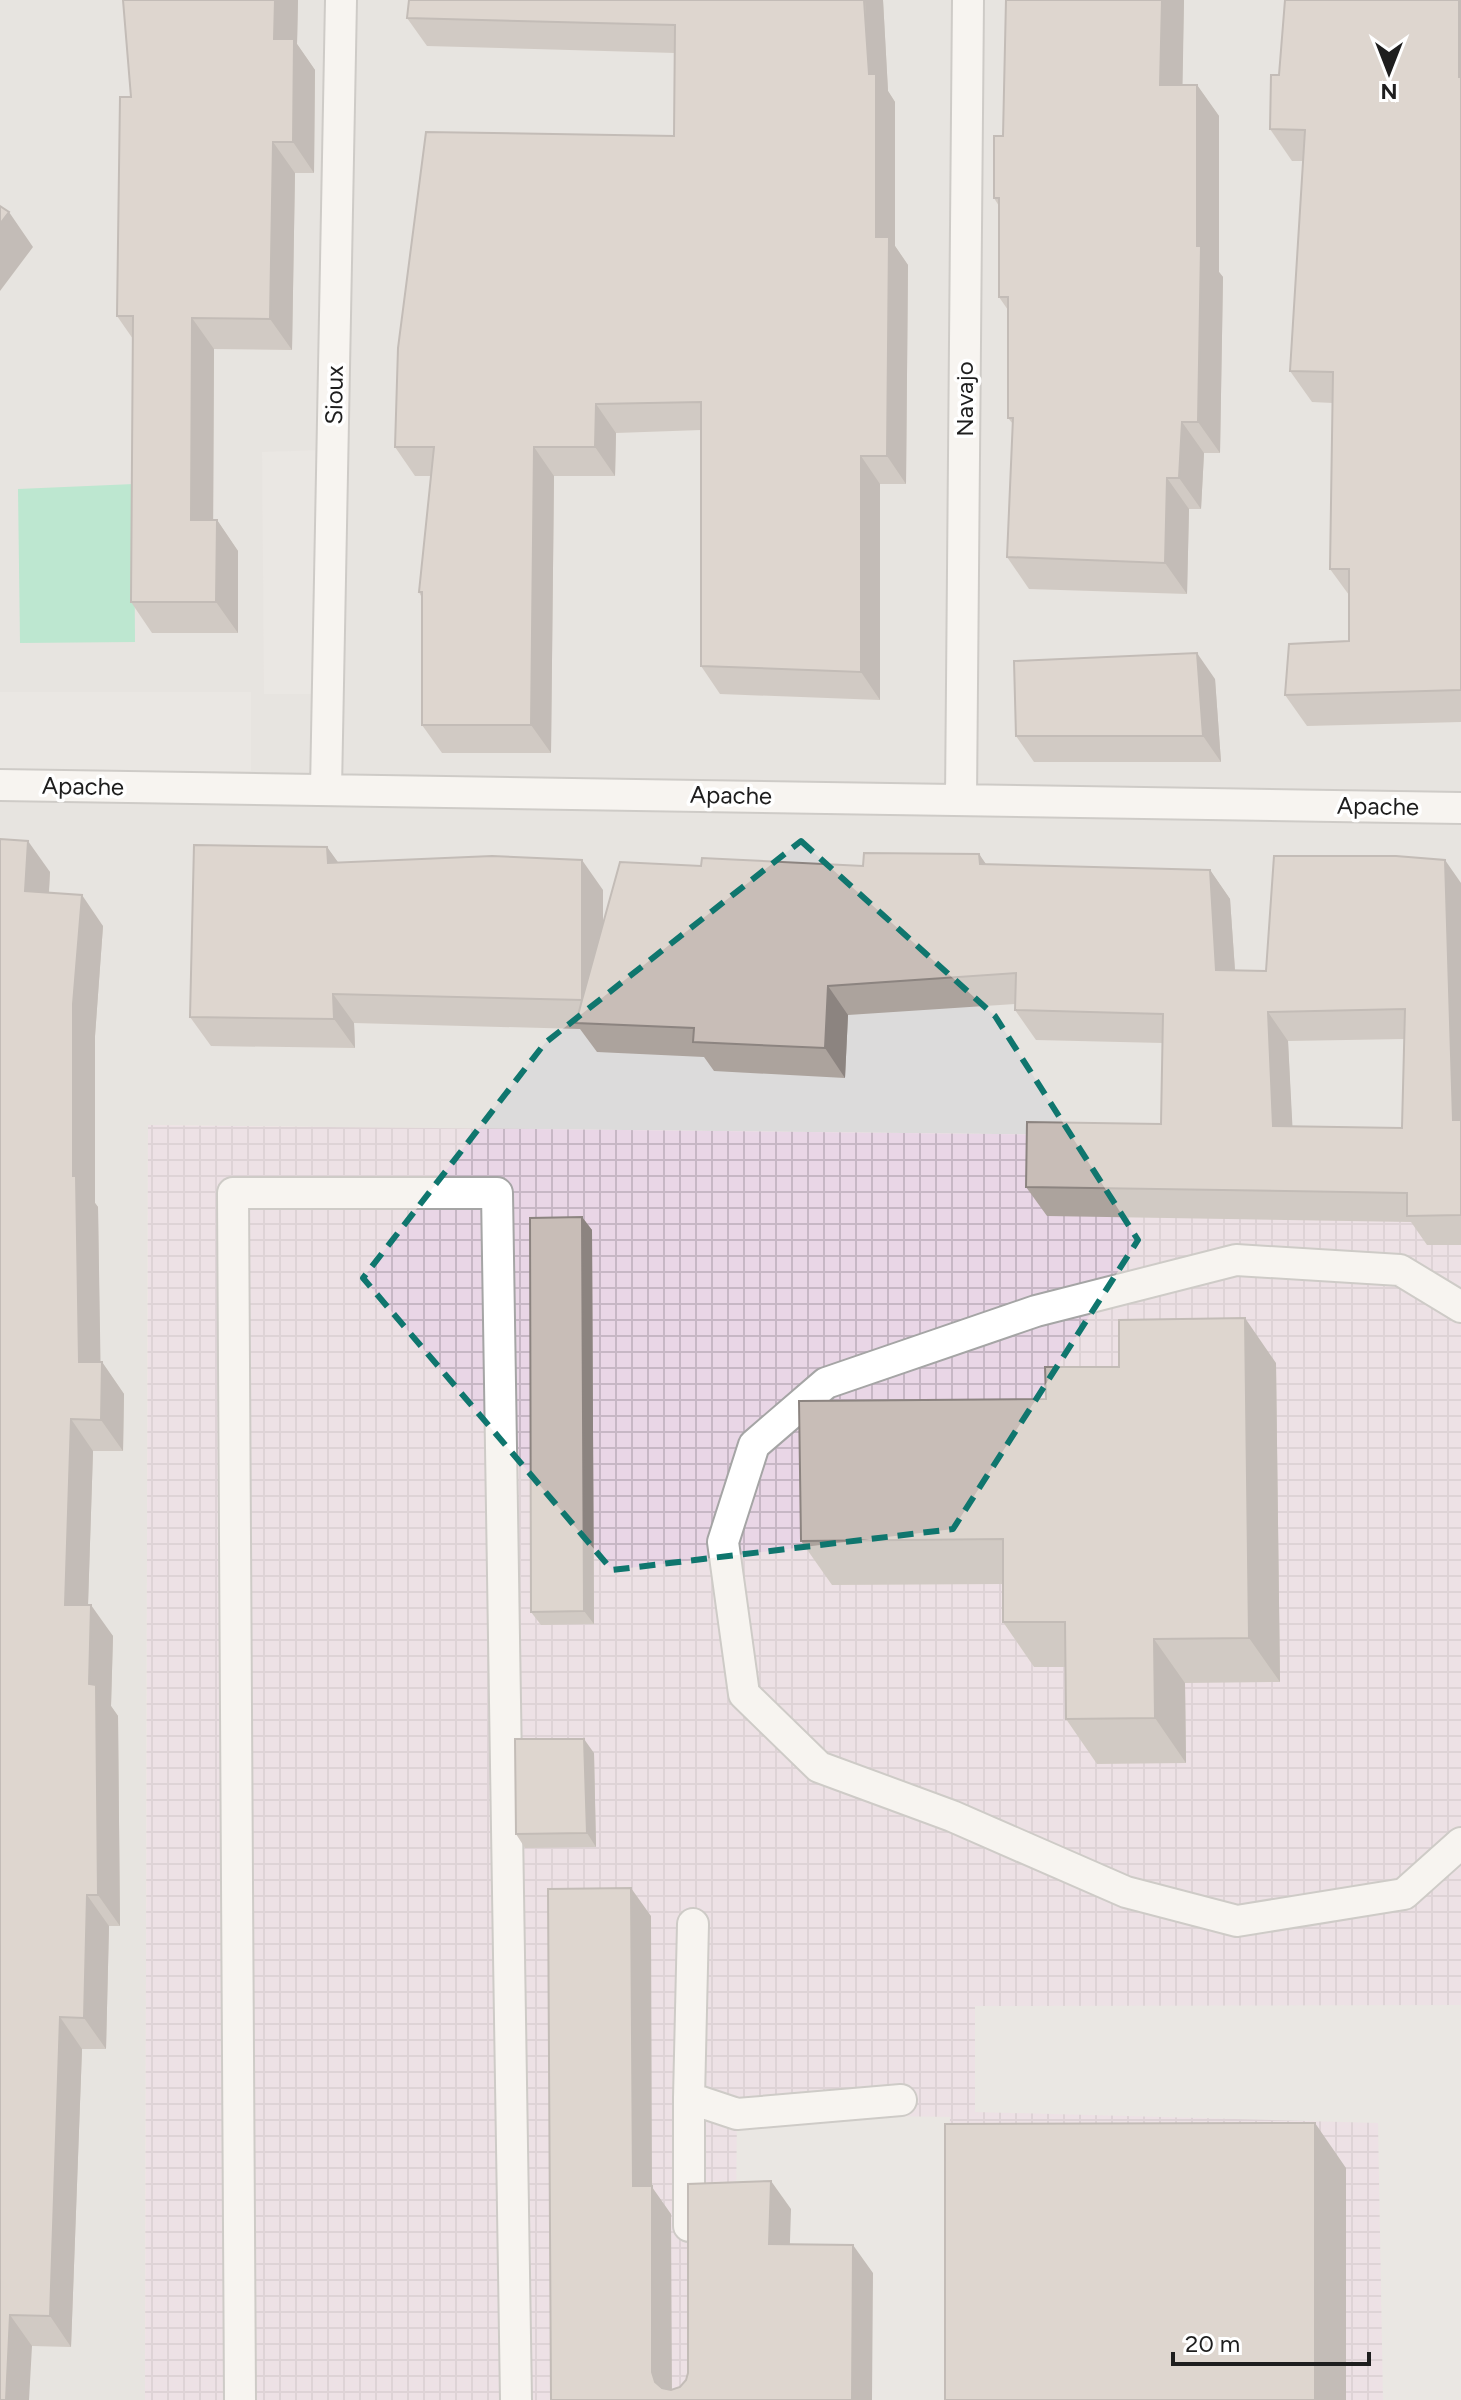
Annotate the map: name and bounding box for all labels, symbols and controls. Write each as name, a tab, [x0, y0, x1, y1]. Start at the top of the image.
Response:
north arrow	[1349, 32, 1429, 112]
text: N	[1380, 78, 1398, 105]
street label: Navajo	[950, 361, 979, 437]
street label: Sioux	[319, 365, 349, 425]
street label: Apache	[42, 771, 124, 801]
street label: Apache	[690, 780, 772, 810]
street label: Apache	[1337, 791, 1419, 821]
scale bar	[1173, 2316, 1369, 2366]
text: 20 m	[1185, 2329, 1240, 2358]

